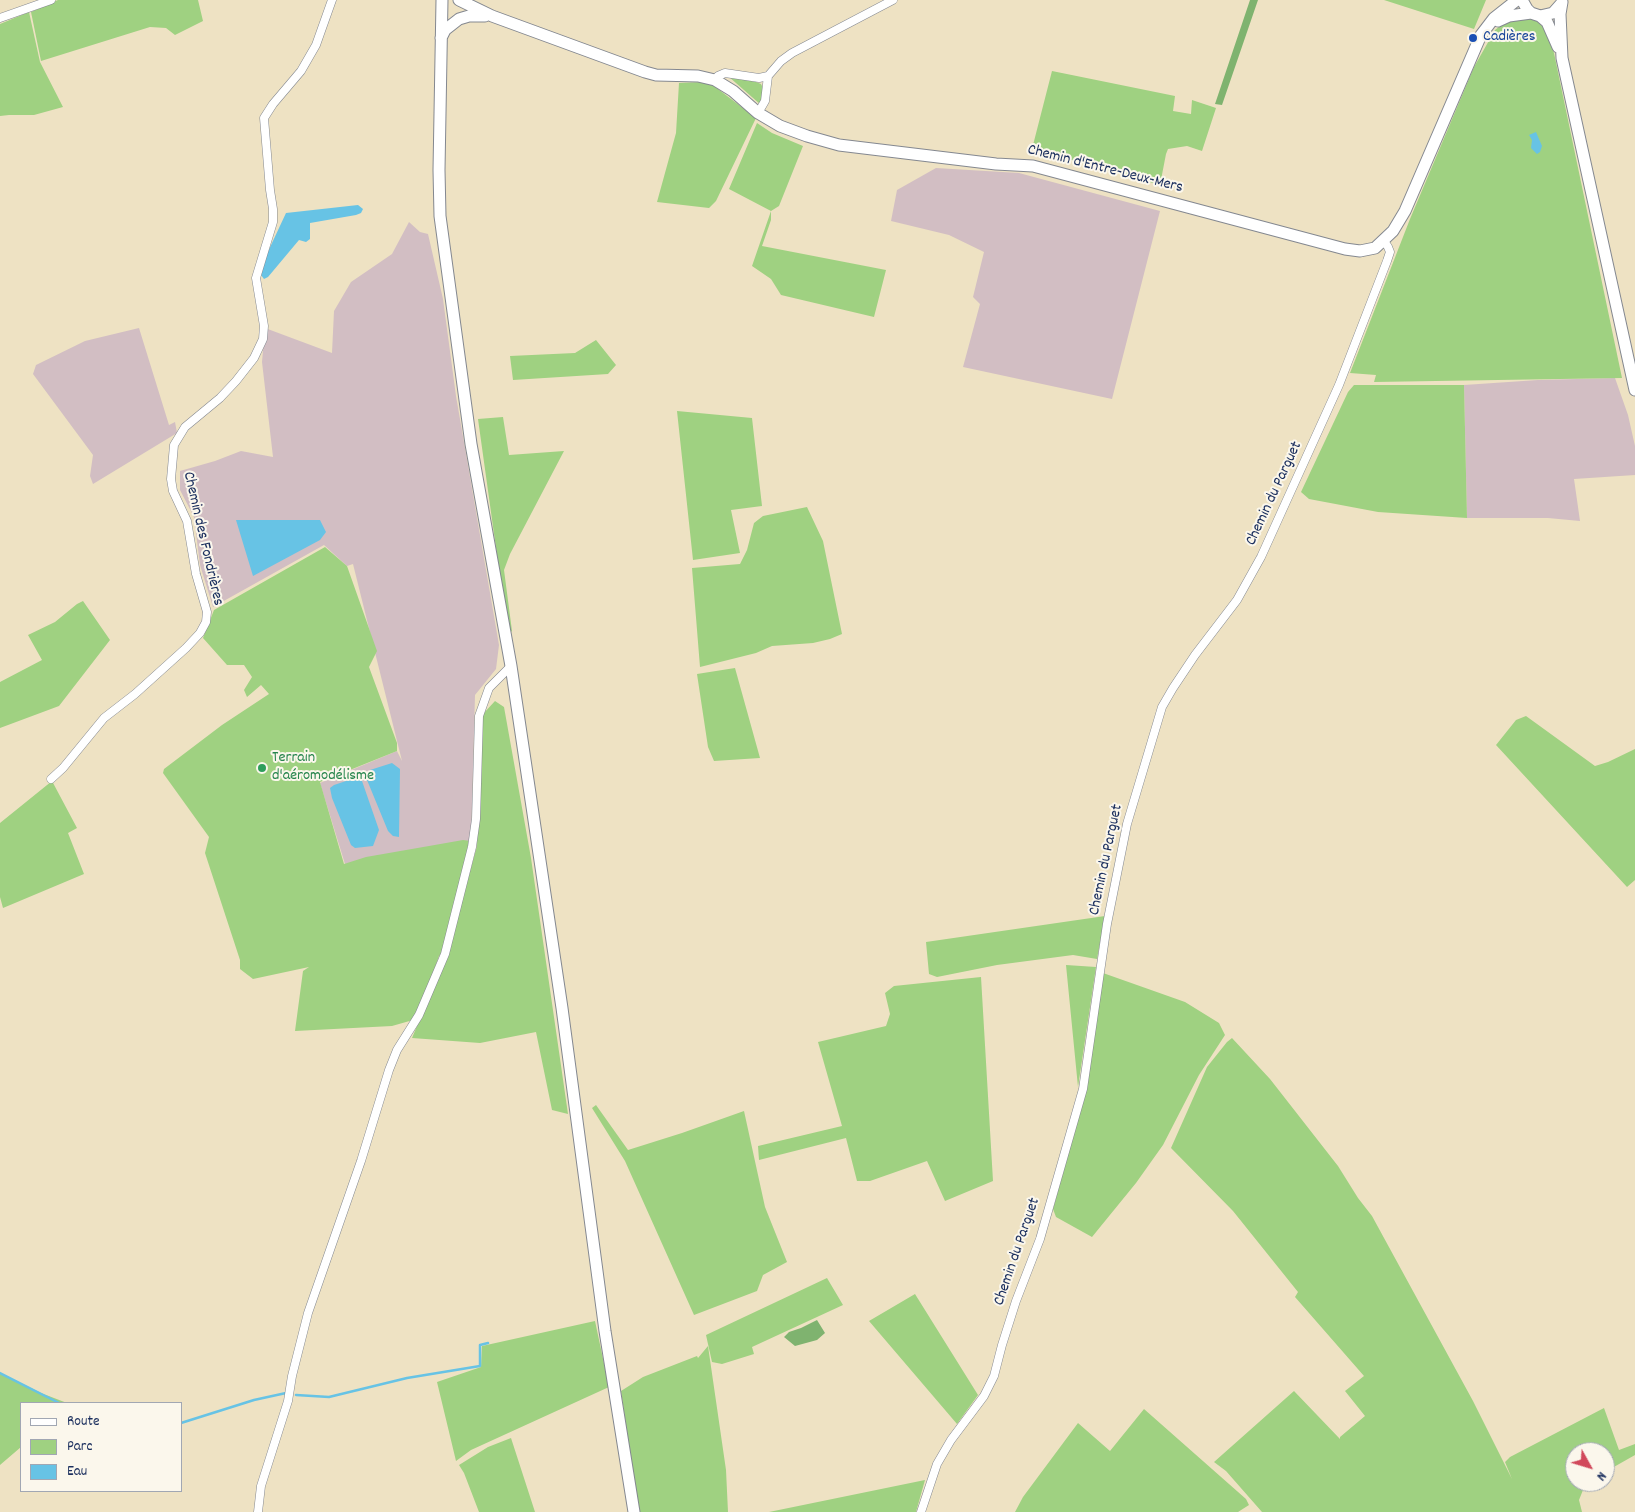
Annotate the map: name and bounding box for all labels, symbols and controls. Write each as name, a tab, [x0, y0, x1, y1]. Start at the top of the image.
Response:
place label: Cadières	[1483, 28, 1535, 48]
marker: Cadières	[1467, 32, 1479, 44]
street label: Chemin d'Entre-Deux-Mers	[1025, 141, 1185, 199]
street label: Chemin du Parguet	[1242, 439, 1308, 549]
street label: Chemin des Fondrières	[177, 470, 227, 608]
place label: Terrain d'aéromodélisme	[272, 749, 374, 787]
marker: Terrain d'aéromodélisme	[256, 762, 268, 774]
street label: Chemin du Parguet	[1086, 803, 1128, 917]
street label: Chemin du Parguet	[991, 1196, 1045, 1308]
legend	[20, 1402, 182, 1492]
text: Route	[67, 1411, 100, 1433]
text: Parc	[67, 1436, 92, 1458]
north arrow	[1565, 1442, 1615, 1492]
text: Eau	[67, 1461, 87, 1483]
text: N	[1591, 1467, 1611, 1485]

